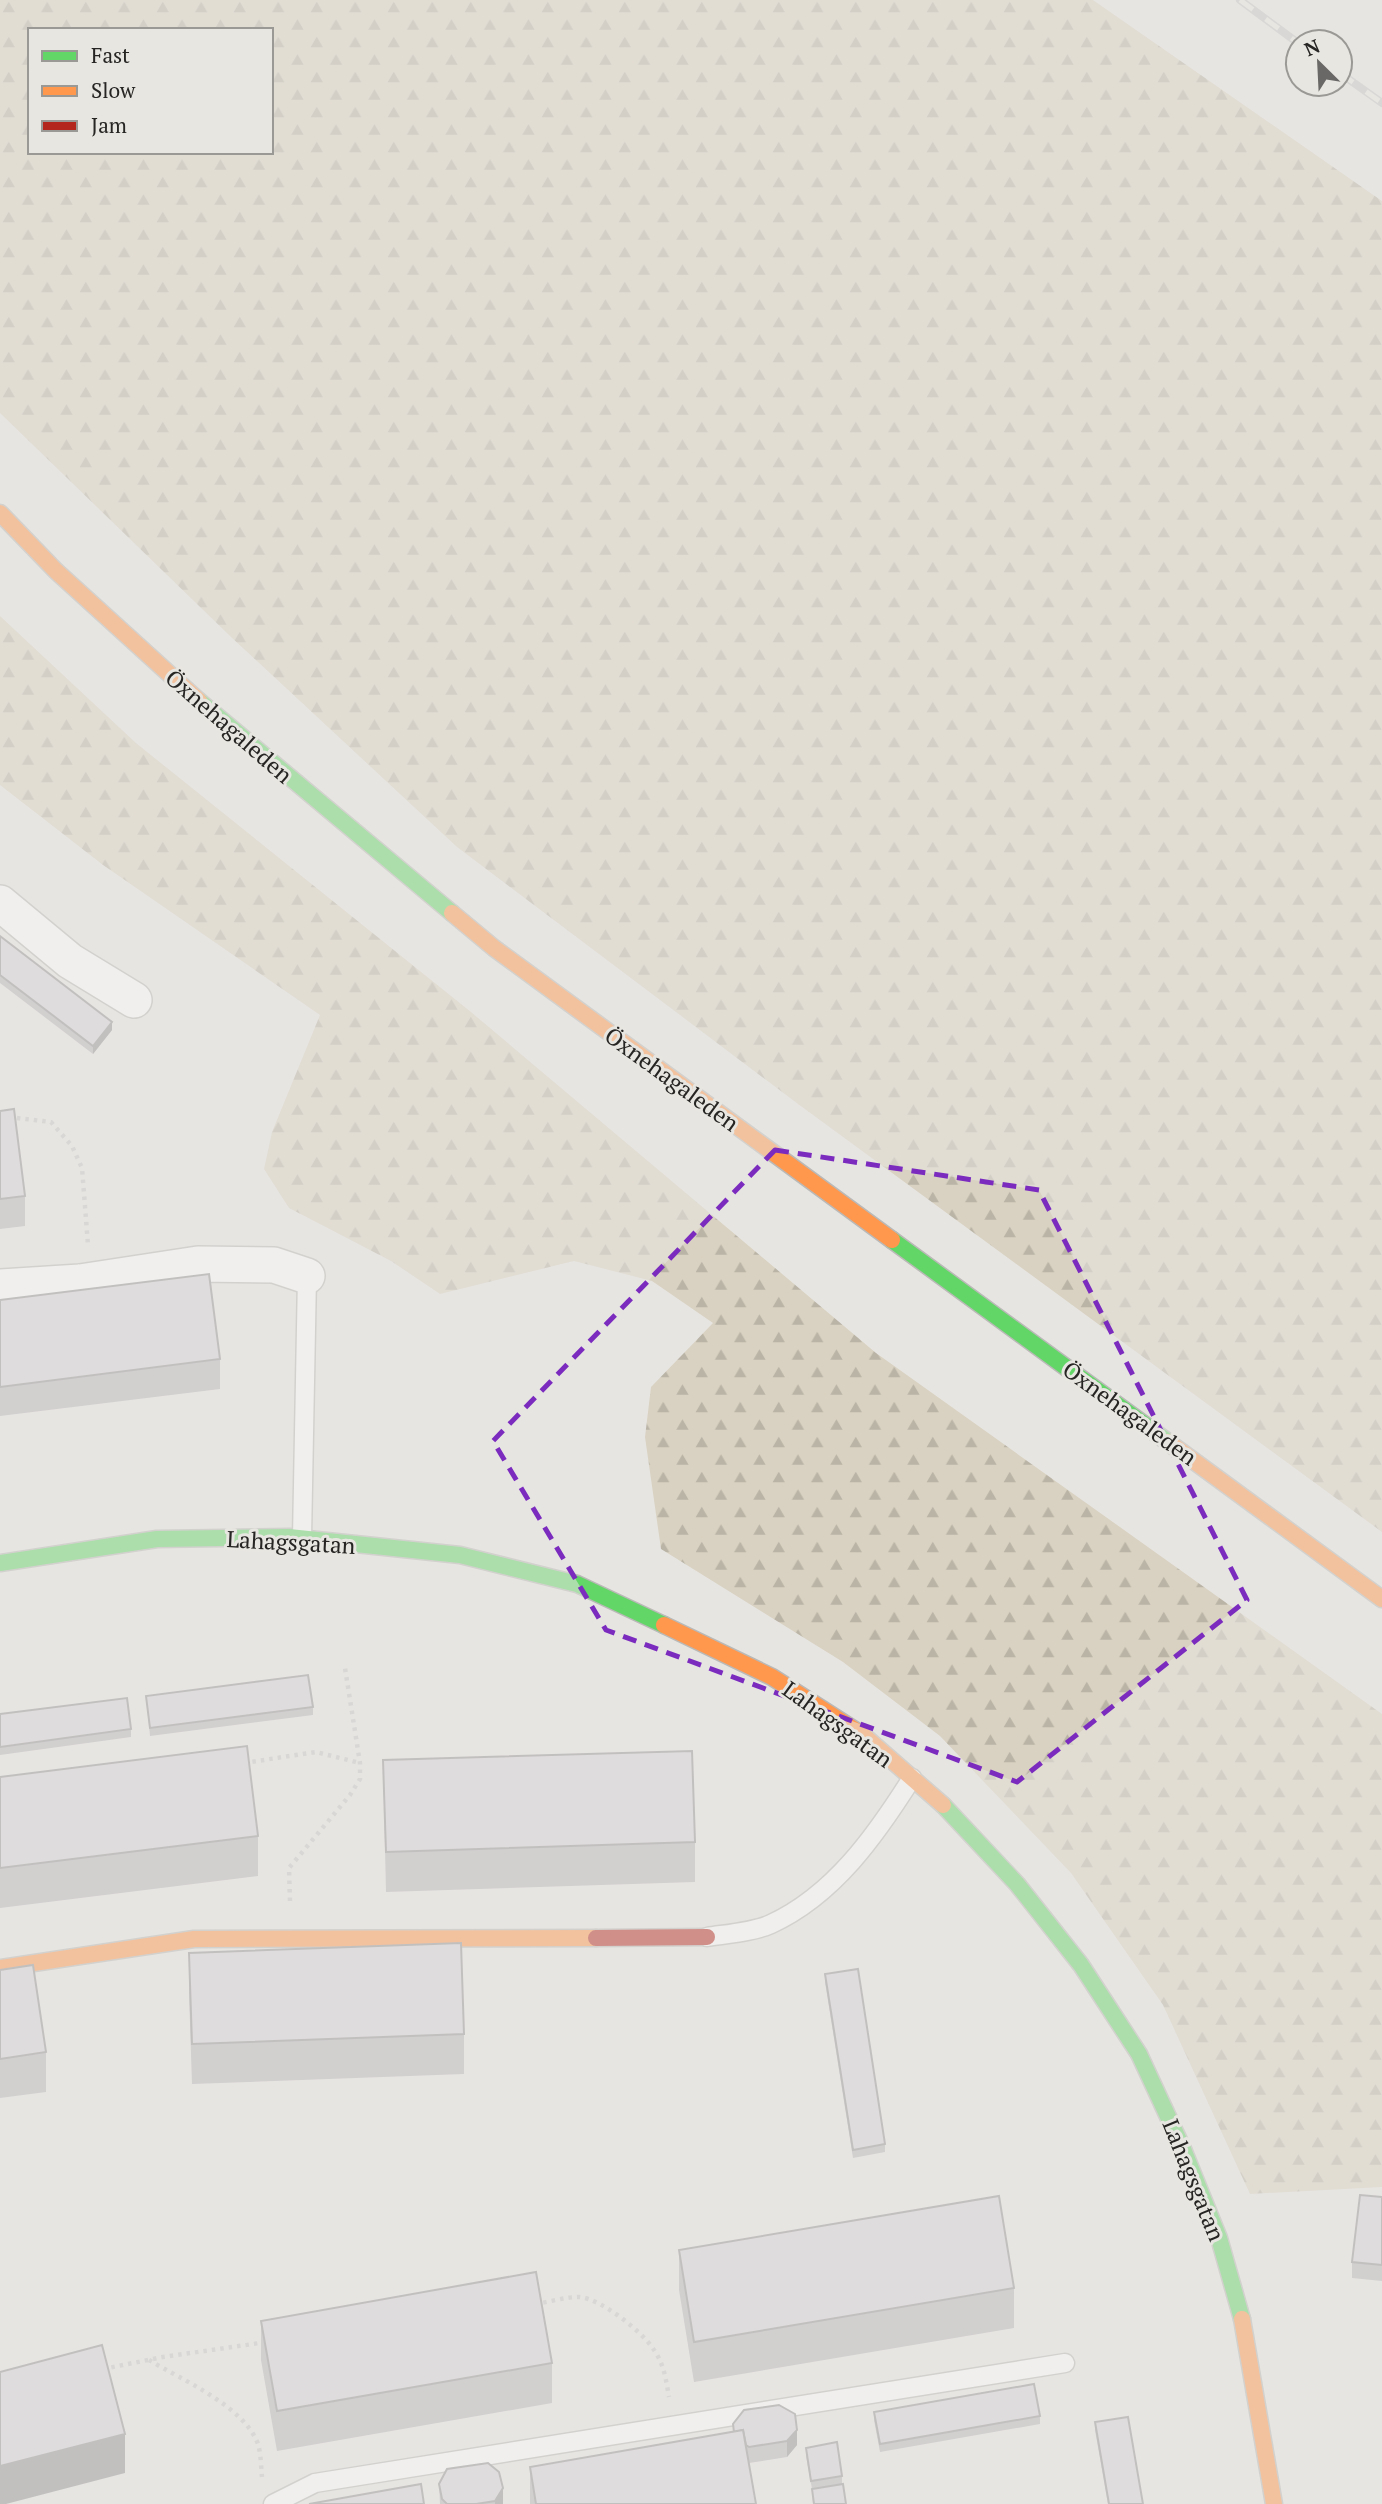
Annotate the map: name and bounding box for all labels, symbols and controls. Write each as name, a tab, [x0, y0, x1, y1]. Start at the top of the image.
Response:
legend	[28, 28, 273, 154]
north arrow	[1284, 28, 1354, 98]
text: N	[1300, 32, 1324, 61]
text: Fast	[91, 41, 130, 69]
text: Slow	[91, 76, 136, 104]
text: Jam	[91, 111, 127, 139]
street label: Öxnehagaleden	[159, 662, 299, 790]
street label: Öxnehagaleden	[599, 1020, 746, 1138]
street label: Öxnehagaleden	[1057, 1354, 1204, 1472]
street label: Lahagsgatan	[226, 1523, 357, 1561]
street label: Lahagsgatan	[777, 1674, 900, 1775]
street label: Lahagsgatan	[1155, 2114, 1233, 2246]

